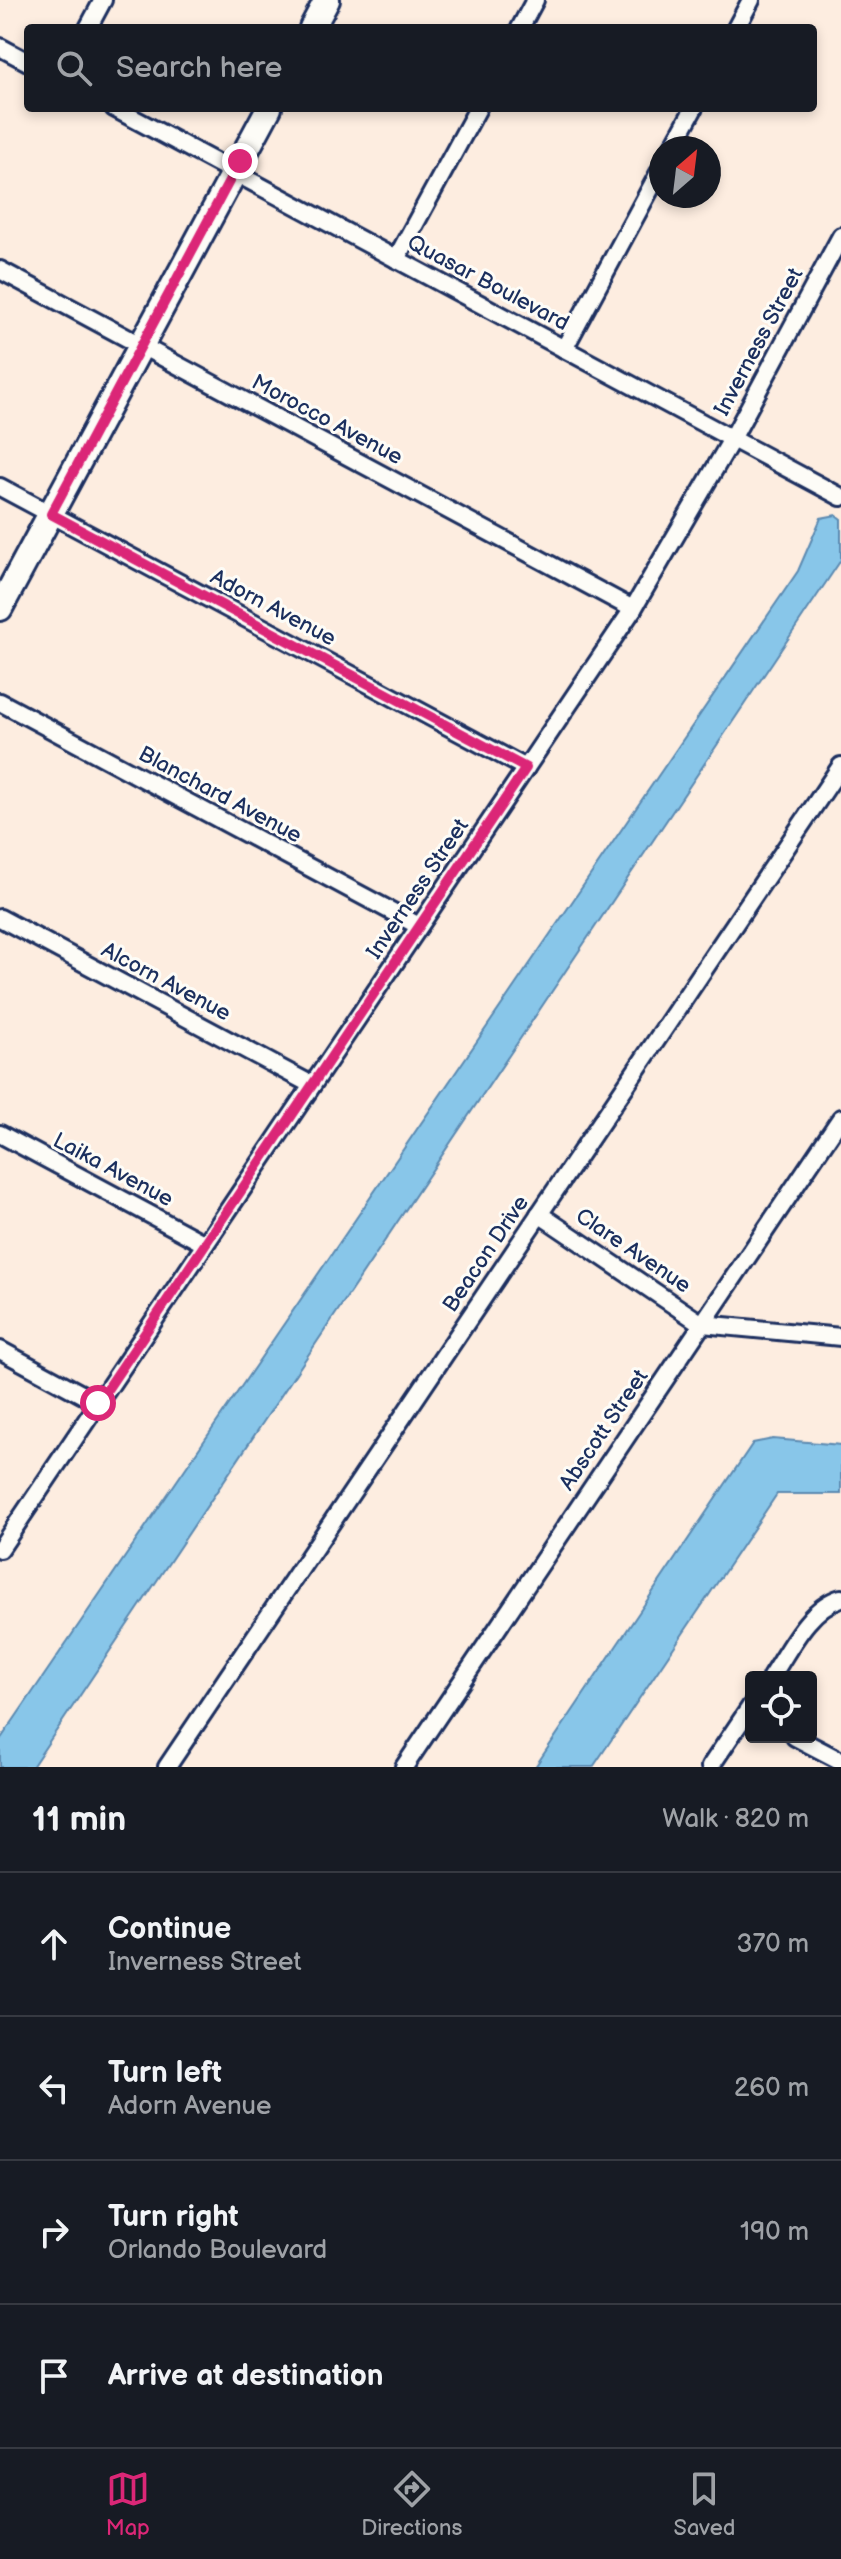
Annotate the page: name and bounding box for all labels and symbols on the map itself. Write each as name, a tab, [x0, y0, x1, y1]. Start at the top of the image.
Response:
north arrow	[649, 136, 721, 208]
route end	[222, 143, 258, 179]
street label: Quasar Boulevard	[403, 229, 573, 337]
street label: Inverness Street	[709, 263, 809, 421]
street label: Morocco Avenue	[247, 369, 407, 471]
street label: Adorn Avenue	[206, 564, 340, 652]
street label: Blanchard Avenue	[134, 741, 306, 849]
street label: Inverness Street	[361, 813, 475, 964]
street label: Alcorn Avenue	[97, 937, 235, 1027]
street label: Laika Avenue	[48, 1127, 178, 1213]
street label: Beacon Drive	[437, 1191, 535, 1317]
street label: Clare Avenue	[570, 1203, 696, 1299]
street label: Abscott Street	[554, 1364, 654, 1496]
route start	[80, 1385, 116, 1421]

